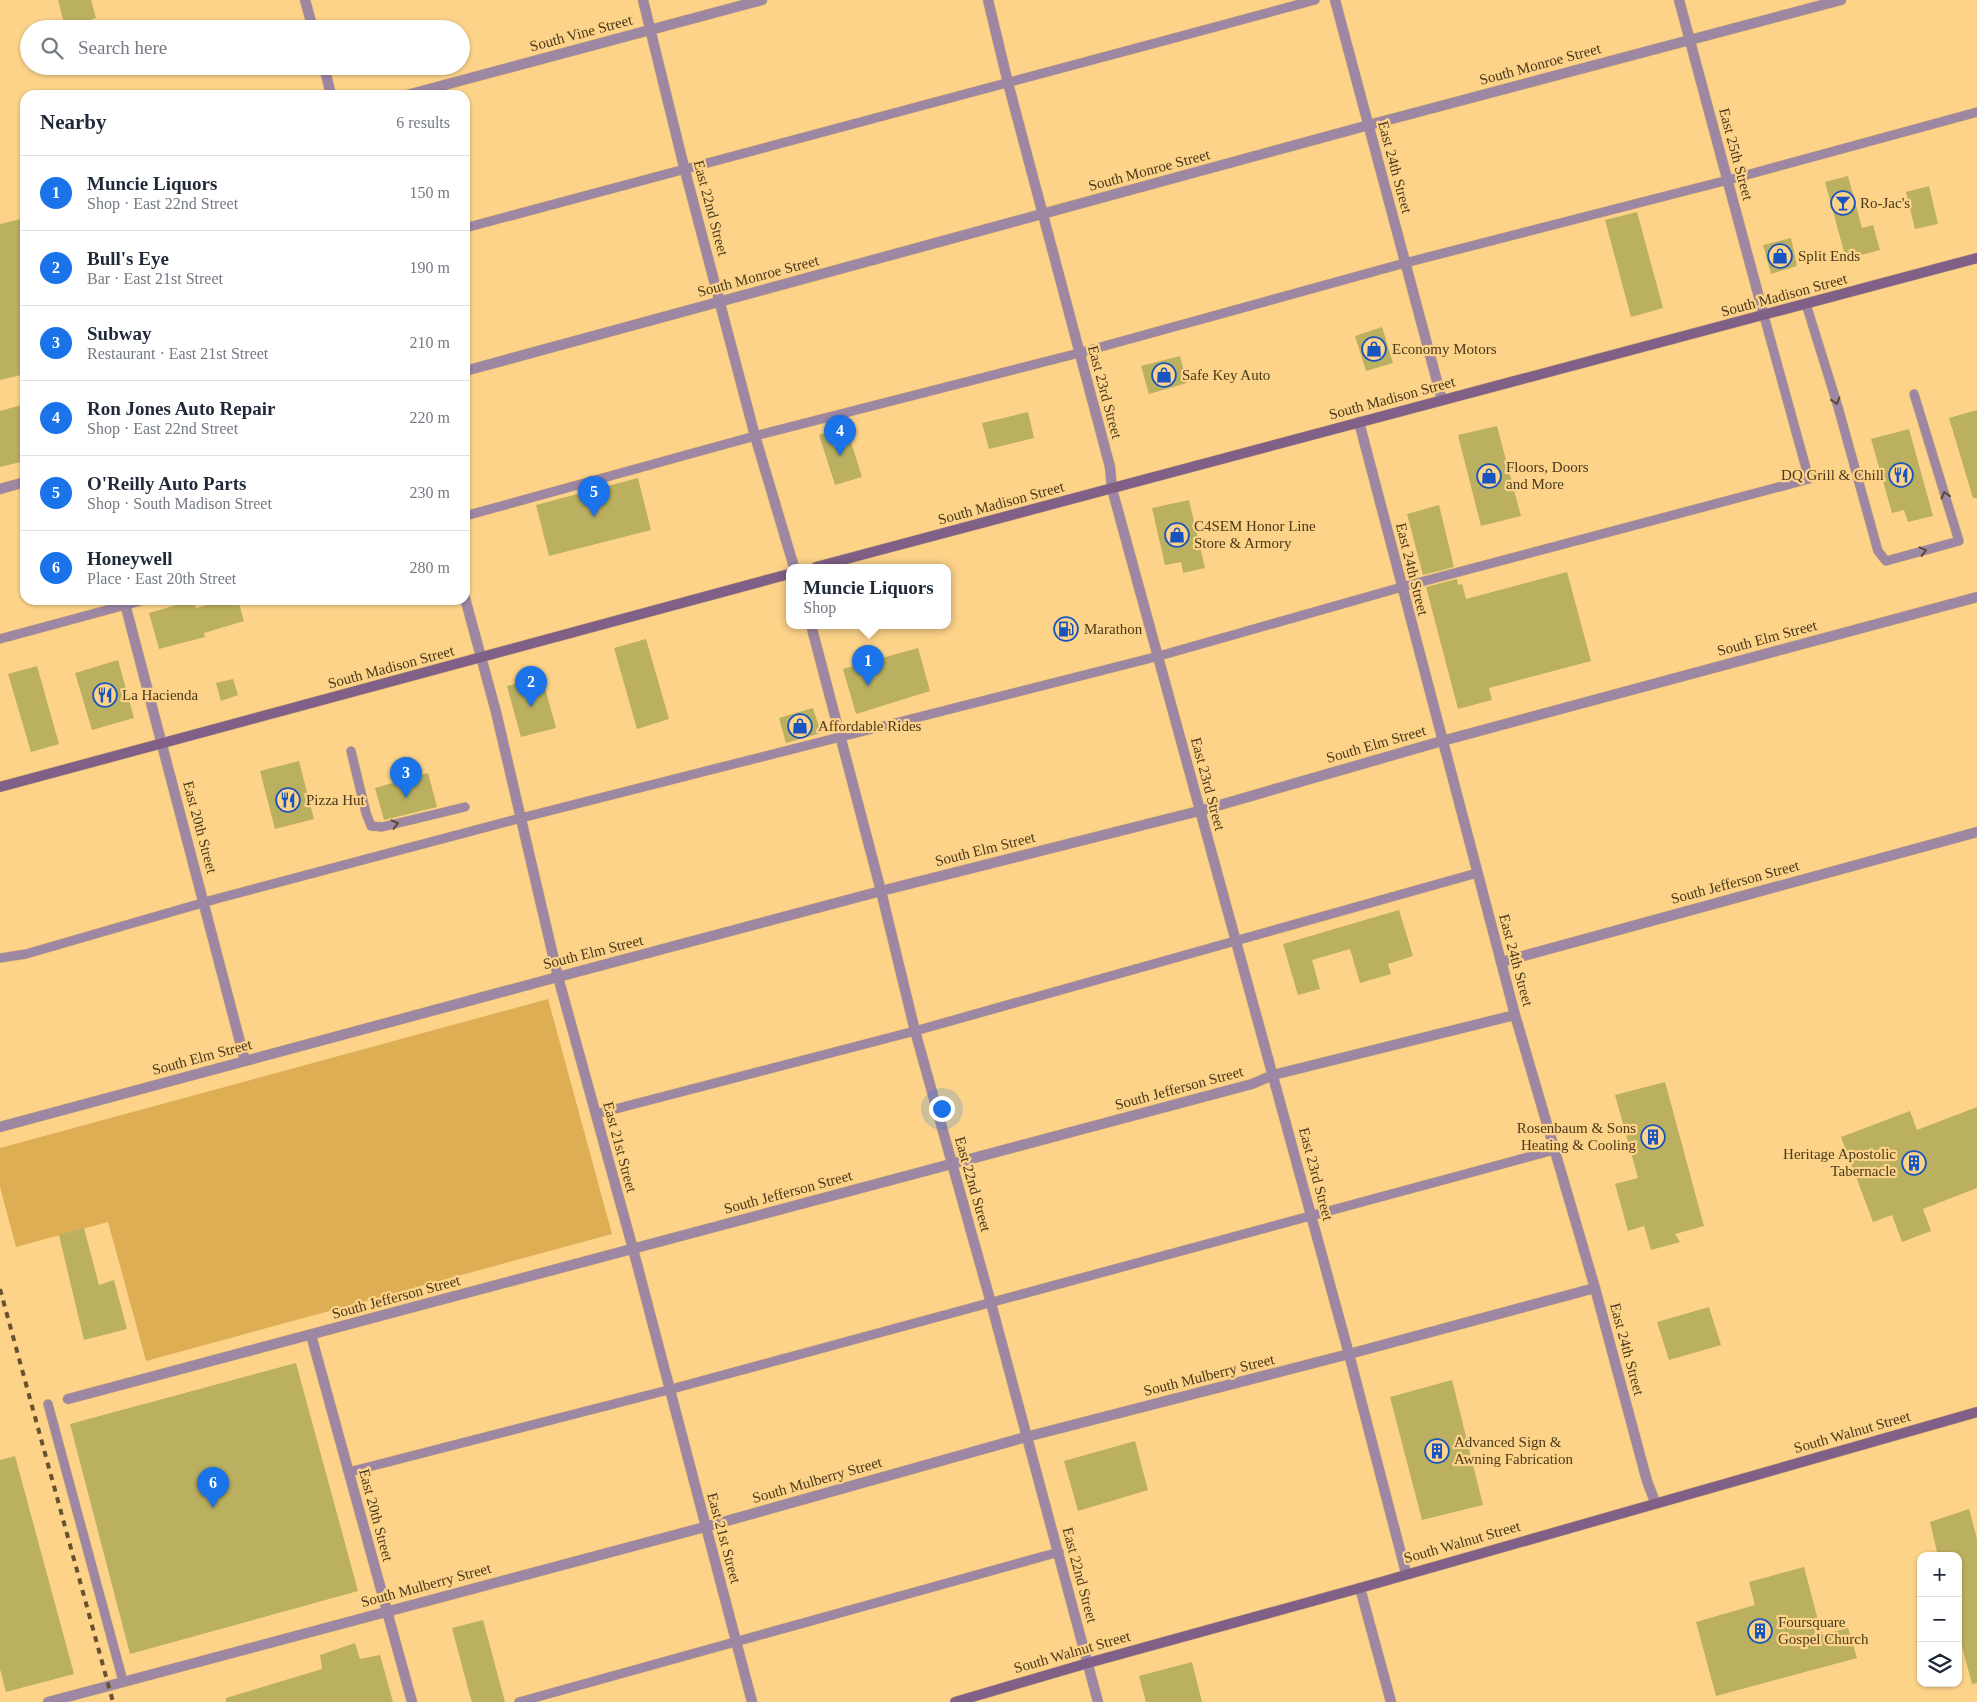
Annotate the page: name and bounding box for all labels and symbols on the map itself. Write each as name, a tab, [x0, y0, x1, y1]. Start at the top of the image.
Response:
street label: South Vine Street	[528, 11, 635, 54]
street label: South Monroe Street	[1478, 40, 1603, 88]
street label: East 25th Street	[1716, 106, 1756, 203]
street label: East 24th Street	[1375, 119, 1415, 216]
street label: South Monroe Street	[1087, 146, 1212, 194]
street label: East 22nd Street	[691, 158, 732, 258]
bar icon: Ro-Jac's	[1830, 190, 1856, 216]
place label: Ro-Jac's	[1860, 195, 1910, 211]
shop icon: Split Ends	[1767, 243, 1793, 269]
place label: Split Ends	[1798, 248, 1860, 264]
street label: South Monroe Street	[696, 252, 821, 300]
street label: South Madison Street	[1719, 270, 1850, 320]
shop icon: Economy Motors	[1361, 336, 1387, 362]
place label: Economy Motors	[1392, 341, 1497, 357]
street label: East 23rd Street	[1085, 344, 1125, 441]
shop icon: Safe Key Auto	[1151, 362, 1177, 388]
place label: Safe Key Auto	[1182, 367, 1270, 383]
street label: South Madison Street	[1327, 373, 1458, 423]
one-way arrow	[1830, 396, 1840, 405]
pin: 4	[824, 415, 856, 456]
place label: Floors, Doors and More	[1506, 459, 1589, 492]
restaurant icon: DQ Grill & Chill	[1888, 462, 1914, 488]
shop icon: Floors, Doors and More	[1476, 463, 1502, 489]
place label: DQ Grill & Chill	[1781, 467, 1884, 483]
pin: 5	[578, 476, 610, 517]
street label: South Madison Street	[936, 478, 1067, 528]
one-way arrow	[1941, 491, 1951, 500]
place label: C4SEM Honor Line Store & Armory	[1194, 518, 1316, 551]
street label: East 24th Street	[1393, 521, 1431, 618]
shop icon: C4SEM Honor Line Store & Armory	[1164, 522, 1190, 548]
one-way arrow	[1918, 546, 1927, 557]
fuel station icon: Marathon	[1053, 616, 1079, 642]
street label: South Elm Street	[1715, 617, 1819, 659]
place label: Marathon	[1084, 621, 1143, 637]
street label: South Madison Street	[326, 642, 457, 692]
pin: 1	[852, 645, 884, 686]
pin: 2	[515, 666, 547, 707]
restaurant icon: La Hacienda	[92, 682, 118, 708]
place label: La Hacienda	[122, 687, 199, 703]
shop icon: Affordable Rides	[787, 713, 813, 739]
place label: Affordable Rides	[818, 718, 922, 734]
street label: South Elm Street	[1325, 722, 1428, 766]
street label: East 23rd Street	[1188, 736, 1228, 833]
pin: 3	[390, 757, 422, 798]
street label: East 20th Street	[180, 779, 220, 876]
restaurant icon: Pizza Hut	[275, 787, 301, 813]
place label: Pizza Hut	[306, 792, 366, 808]
one-way arrow	[391, 819, 399, 830]
street label: South Elm Street	[933, 829, 1037, 869]
street label: South Jefferson Street	[1669, 857, 1802, 907]
street label: East 24th Street	[1496, 912, 1536, 1009]
street label: South Elm Street	[541, 932, 645, 972]
street label: South Elm Street	[150, 1036, 254, 1078]
street label: South Jefferson Street	[1113, 1063, 1246, 1113]
your location	[929, 1096, 955, 1122]
street label: East 21st Street	[600, 1100, 640, 1195]
place label: Rosenbaum & Sons Heating & Cooling	[1517, 1120, 1636, 1153]
building icon: Rosenbaum & Sons Heating & Cooling	[1640, 1124, 1666, 1150]
street label: East 23rd Street	[1296, 1126, 1336, 1223]
street label: East 22nd Street	[952, 1135, 994, 1234]
place label: Heritage Apostolic Tabernacle	[1783, 1146, 1896, 1179]
building icon: Heritage Apostolic Tabernacle	[1901, 1150, 1927, 1176]
street label: South Jefferson Street	[722, 1167, 855, 1217]
street label: South Jefferson Street	[330, 1272, 463, 1322]
street label: East 24th Street	[1607, 1301, 1647, 1398]
street label: South Mulberry Street	[1142, 1351, 1277, 1399]
street label: South Walnut Street	[1792, 1408, 1913, 1456]
place label: Advanced Sign & Awning Fabrication	[1454, 1434, 1574, 1467]
building icon: Advanced Sign & Awning Fabrication	[1424, 1438, 1450, 1464]
street label: South Mulberry Street	[750, 1454, 884, 1506]
pin: 6	[197, 1467, 229, 1508]
street label: East 20th Street	[356, 1467, 396, 1564]
street label: East 21st Street	[704, 1491, 744, 1586]
street label: South Walnut Street	[1402, 1518, 1523, 1566]
street label: East 22nd Street	[1060, 1525, 1101, 1625]
street label: South Mulberry Street	[359, 1560, 494, 1610]
place label: Foursquare Gospel Church	[1778, 1614, 1869, 1647]
building icon: Foursquare Gospel Church	[1747, 1618, 1773, 1644]
street label: South Walnut Street	[1012, 1628, 1133, 1676]

